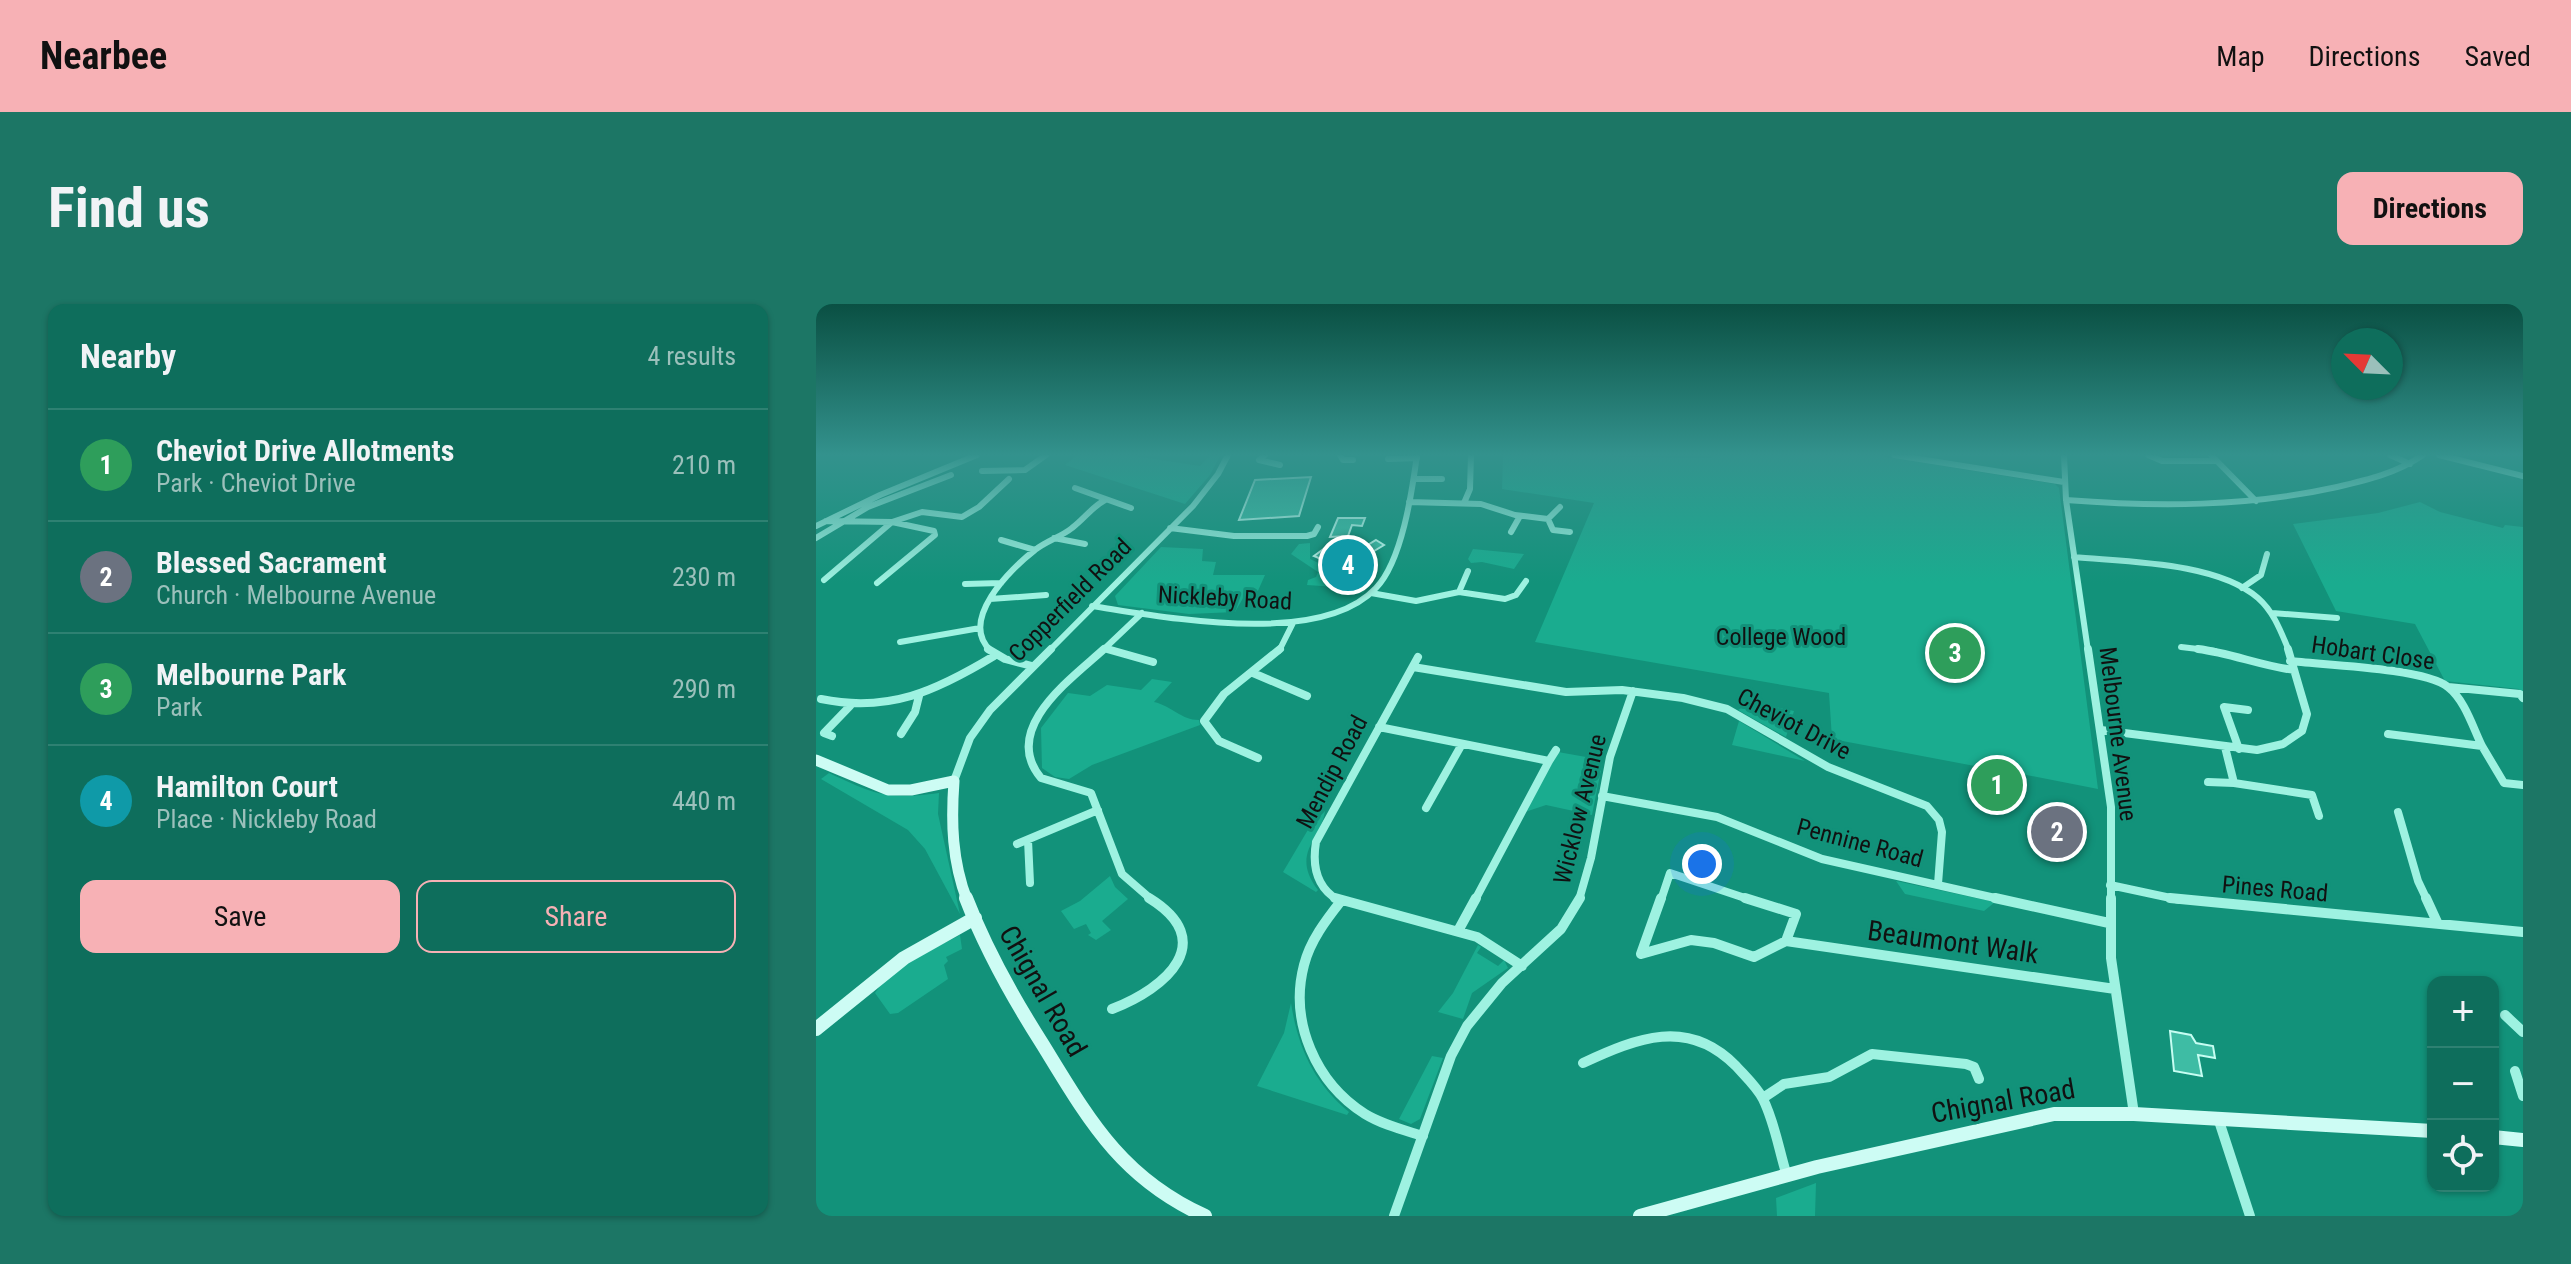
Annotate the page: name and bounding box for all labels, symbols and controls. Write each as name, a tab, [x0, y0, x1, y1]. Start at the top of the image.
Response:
text: Nearbee	[40, 34, 167, 78]
text: Map	[2216, 40, 2265, 73]
text: Directions	[2309, 40, 2420, 73]
text: Saved	[2464, 40, 2531, 73]
button: Directions	[2337, 172, 2523, 245]
text: Find us	[48, 175, 210, 241]
north arrow	[2331, 328, 2403, 400]
text: Nearby	[80, 336, 176, 376]
text: 4 results	[647, 341, 736, 371]
text: Cheviot Drive Allotments	[156, 433, 454, 468]
text: 1	[99, 450, 113, 480]
text: 210 m	[672, 450, 736, 480]
text: Park · Cheviot Drive	[156, 468, 356, 498]
street label: Copperfield Road	[1003, 533, 1137, 667]
pin: 4	[1322, 535, 1374, 595]
text: Blessed Sacrament	[156, 545, 386, 580]
text: 2	[99, 562, 113, 592]
text: 230 m	[672, 562, 736, 592]
text: Church · Melbourne Avenue	[156, 580, 436, 610]
street label: Nickleby Road	[1157, 581, 1293, 615]
park label: College Wood	[1716, 623, 1846, 651]
pin: 3	[1929, 623, 1981, 683]
street label: Hobart Close	[2310, 630, 2436, 676]
street label: Melbourne Avenue	[2093, 645, 2143, 823]
text: Melbourne Park	[156, 657, 346, 692]
text: 3	[99, 674, 113, 704]
text: 290 m	[672, 674, 736, 704]
street label: Cheviot Drive	[1732, 682, 1856, 766]
text: Park	[156, 692, 202, 722]
street label: Mendip Road	[1291, 711, 1373, 833]
street label: Wicklow Avenue	[1548, 731, 1612, 887]
pin: 1	[1971, 755, 2023, 815]
text: Hamilton Court	[156, 769, 338, 804]
text: 4	[99, 786, 113, 816]
text: 440 m	[672, 786, 736, 816]
pin: 2	[2031, 802, 2083, 862]
text: Place · Nickleby Road	[156, 804, 377, 834]
street label: Pennine Road	[1794, 813, 1926, 873]
your location	[1682, 844, 1722, 884]
street label: Pines Road	[2221, 870, 2329, 908]
button: Save	[80, 880, 400, 953]
button: Share	[416, 880, 736, 953]
street label: Beaumont Walk	[1865, 914, 2041, 970]
street label: Chignal Road	[992, 920, 1094, 1062]
map controls	[2427, 976, 2499, 1192]
button: +	[2427, 976, 2499, 1048]
button: −	[2427, 1048, 2499, 1120]
street label: Chignal Road	[1928, 1072, 2078, 1130]
button: locate	[2427, 1120, 2499, 1192]

